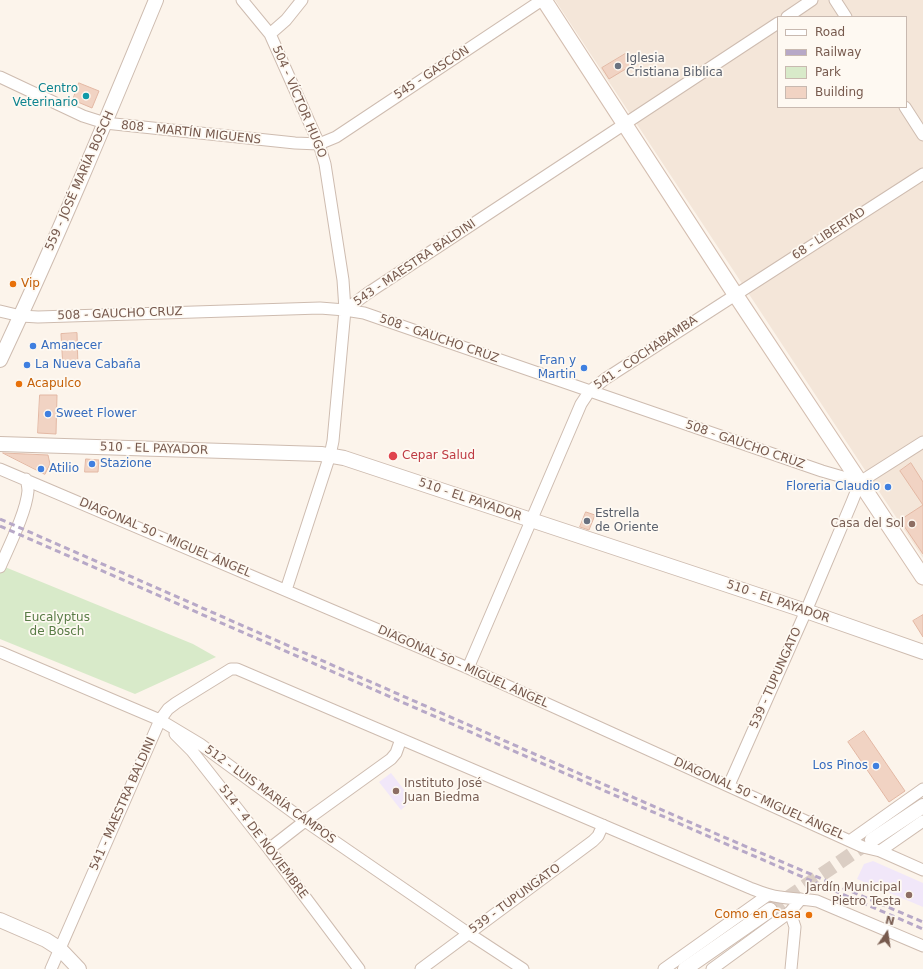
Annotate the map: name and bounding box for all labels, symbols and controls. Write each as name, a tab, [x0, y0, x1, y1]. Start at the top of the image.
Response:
legend	[777, 16, 907, 108]
text: Road	[815, 25, 845, 39]
street label: 545 - GASCÓN	[392, 43, 472, 103]
street label: 504 - VÍCTOR HUGO	[269, 44, 329, 160]
text: Railway	[815, 45, 861, 59]
place label: Iglesia Cristiana Biblica	[626, 52, 723, 80]
marker: Iglesia Cristiana Biblica	[613, 61, 623, 71]
text: Park	[815, 65, 841, 79]
place label: Centro Veterinario	[12, 82, 78, 110]
text: Building	[815, 85, 864, 99]
marker: Centro Veterinario	[81, 91, 91, 101]
street label: 559 - JOSÉ MARÍA BOSCH	[43, 109, 117, 253]
street label: 808 - MARTÍN MIGUENS	[120, 118, 262, 148]
street label: 68 - LIBERTAD	[790, 205, 868, 263]
street label: 543 - MAESTRA BALDINI	[351, 217, 479, 309]
place label: Vip	[21, 277, 40, 291]
marker: Vip	[8, 279, 18, 289]
street label: 508 - GAUCHO CRUZ	[57, 305, 183, 323]
street label: 508 - GAUCHO CRUZ	[377, 312, 501, 366]
street label: 541 - COCHABAMBA	[592, 313, 700, 393]
place label: Amanecer	[41, 339, 102, 353]
marker: Amanecer	[28, 341, 38, 351]
place label: Fran y Martin	[538, 354, 576, 382]
place label: La Nueva Cabaña	[35, 358, 141, 372]
marker: La Nueva Cabaña	[22, 360, 32, 370]
marker: Fran y Martin	[579, 363, 589, 373]
place label: Acapulco	[27, 377, 81, 391]
marker: Acapulco	[14, 379, 24, 389]
place label: Sweet Flower	[56, 407, 136, 421]
marker: Sweet Flower	[43, 409, 53, 419]
street label: 508 - GAUCHO CRUZ	[683, 418, 807, 472]
street label: 510 - EL PAYADOR	[100, 440, 208, 458]
place label: Cepar Salud	[402, 449, 475, 463]
marker: Cepar Salud	[387, 450, 399, 462]
place label: Stazione	[100, 457, 152, 471]
marker: Stazione	[87, 459, 97, 469]
place label: Atilio	[49, 462, 79, 476]
marker: Atilio	[36, 464, 46, 474]
street label: 510 - EL PAYADOR	[416, 476, 524, 524]
place label: Floreria Claudio	[786, 480, 880, 494]
marker: Floreria Claudio	[883, 482, 893, 492]
street label: DIAGONAL 50 - MIGUEL ÁNGEL	[77, 495, 253, 581]
place label: Estrella de Oriente	[595, 507, 659, 535]
marker: Estrella de Oriente	[582, 516, 592, 526]
place label: Casa del Sol	[830, 517, 904, 531]
marker: Casa del Sol	[907, 519, 917, 529]
street label: 510 - EL PAYADOR	[724, 578, 832, 626]
park label: Eucalyptus de Bosch	[24, 611, 90, 639]
street label: DIAGONAL 50 - MIGUEL ÁNGEL	[375, 623, 551, 711]
street label: 539 - TUPUNGATO	[747, 625, 805, 731]
street label: 541 - MAESTRA BALDINI	[87, 735, 159, 873]
street label: 512 - LUIS MARÍA CAMPOS	[202, 743, 338, 847]
street label: DIAGONAL 50 - MIGUEL ÁNGEL	[671, 755, 847, 843]
place label: Los Pinos	[813, 759, 868, 773]
marker: Los Pinos	[871, 761, 881, 771]
place label: Instituto José Juan Biedma	[404, 777, 482, 805]
street label: 514 - 4 DE NOVIEMBRE	[215, 782, 311, 902]
marker: Instituto José Juan Biedma	[391, 786, 401, 796]
street label: 539 - TUPUNGATO	[467, 861, 563, 937]
place label: Jardín Municipal Pietro Testa	[806, 881, 901, 909]
marker: Jardín Municipal Pietro Testa	[904, 890, 914, 900]
place label: Como en Casa	[714, 908, 801, 922]
marker: Como en Casa	[804, 910, 814, 920]
north arrow	[867, 913, 907, 953]
text: N	[884, 913, 896, 928]

